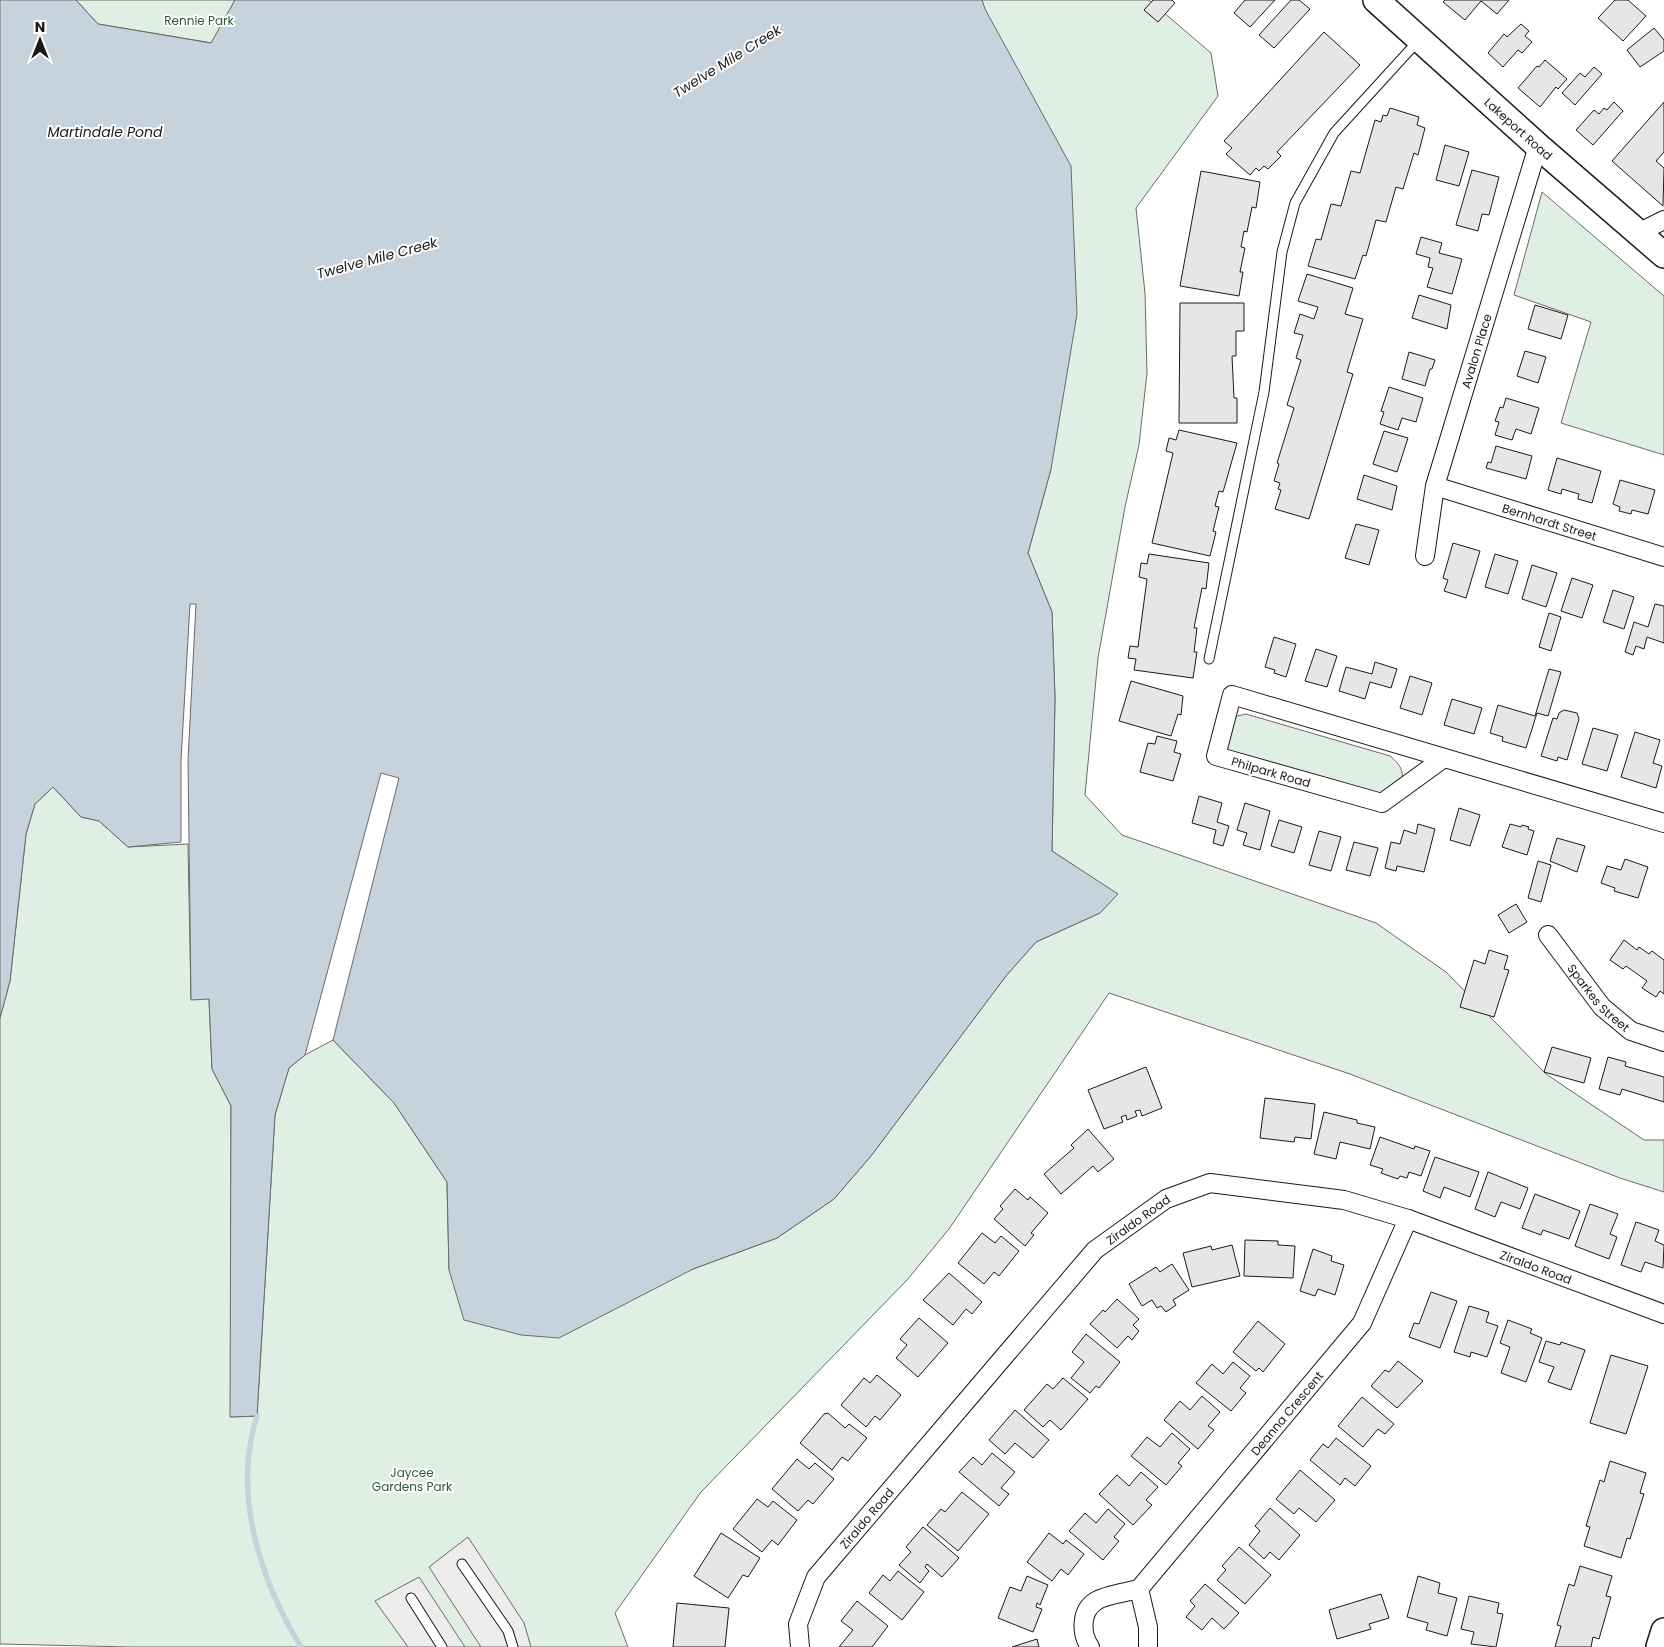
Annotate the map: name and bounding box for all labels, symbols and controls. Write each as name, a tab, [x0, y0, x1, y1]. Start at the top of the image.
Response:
park label: Rennie Park	[164, 12, 235, 29]
north arrow	[15, 15, 65, 65]
text: N	[35, 17, 45, 37]
water label: Twelve Mile Creek	[669, 19, 786, 102]
street label: Lakeport Road	[1481, 93, 1556, 164]
water label: Martindale Pond	[48, 122, 163, 142]
water label: Twelve Mile Creek	[314, 232, 440, 284]
street label: Avalon Place	[1457, 311, 1495, 390]
street label: Bernhardt Street	[1500, 499, 1599, 544]
street label: Philpark Road	[1229, 753, 1313, 791]
street label: Sparkes Street	[1564, 960, 1634, 1035]
street label: Ziraldo Road	[1102, 1190, 1173, 1248]
street label: Ziraldo Road	[1498, 1245, 1574, 1288]
street label: Deanna Crescent	[1246, 1367, 1327, 1459]
park label: Jaycee Gardens Park	[372, 1464, 453, 1495]
street label: Ziraldo Road	[835, 1484, 897, 1552]

